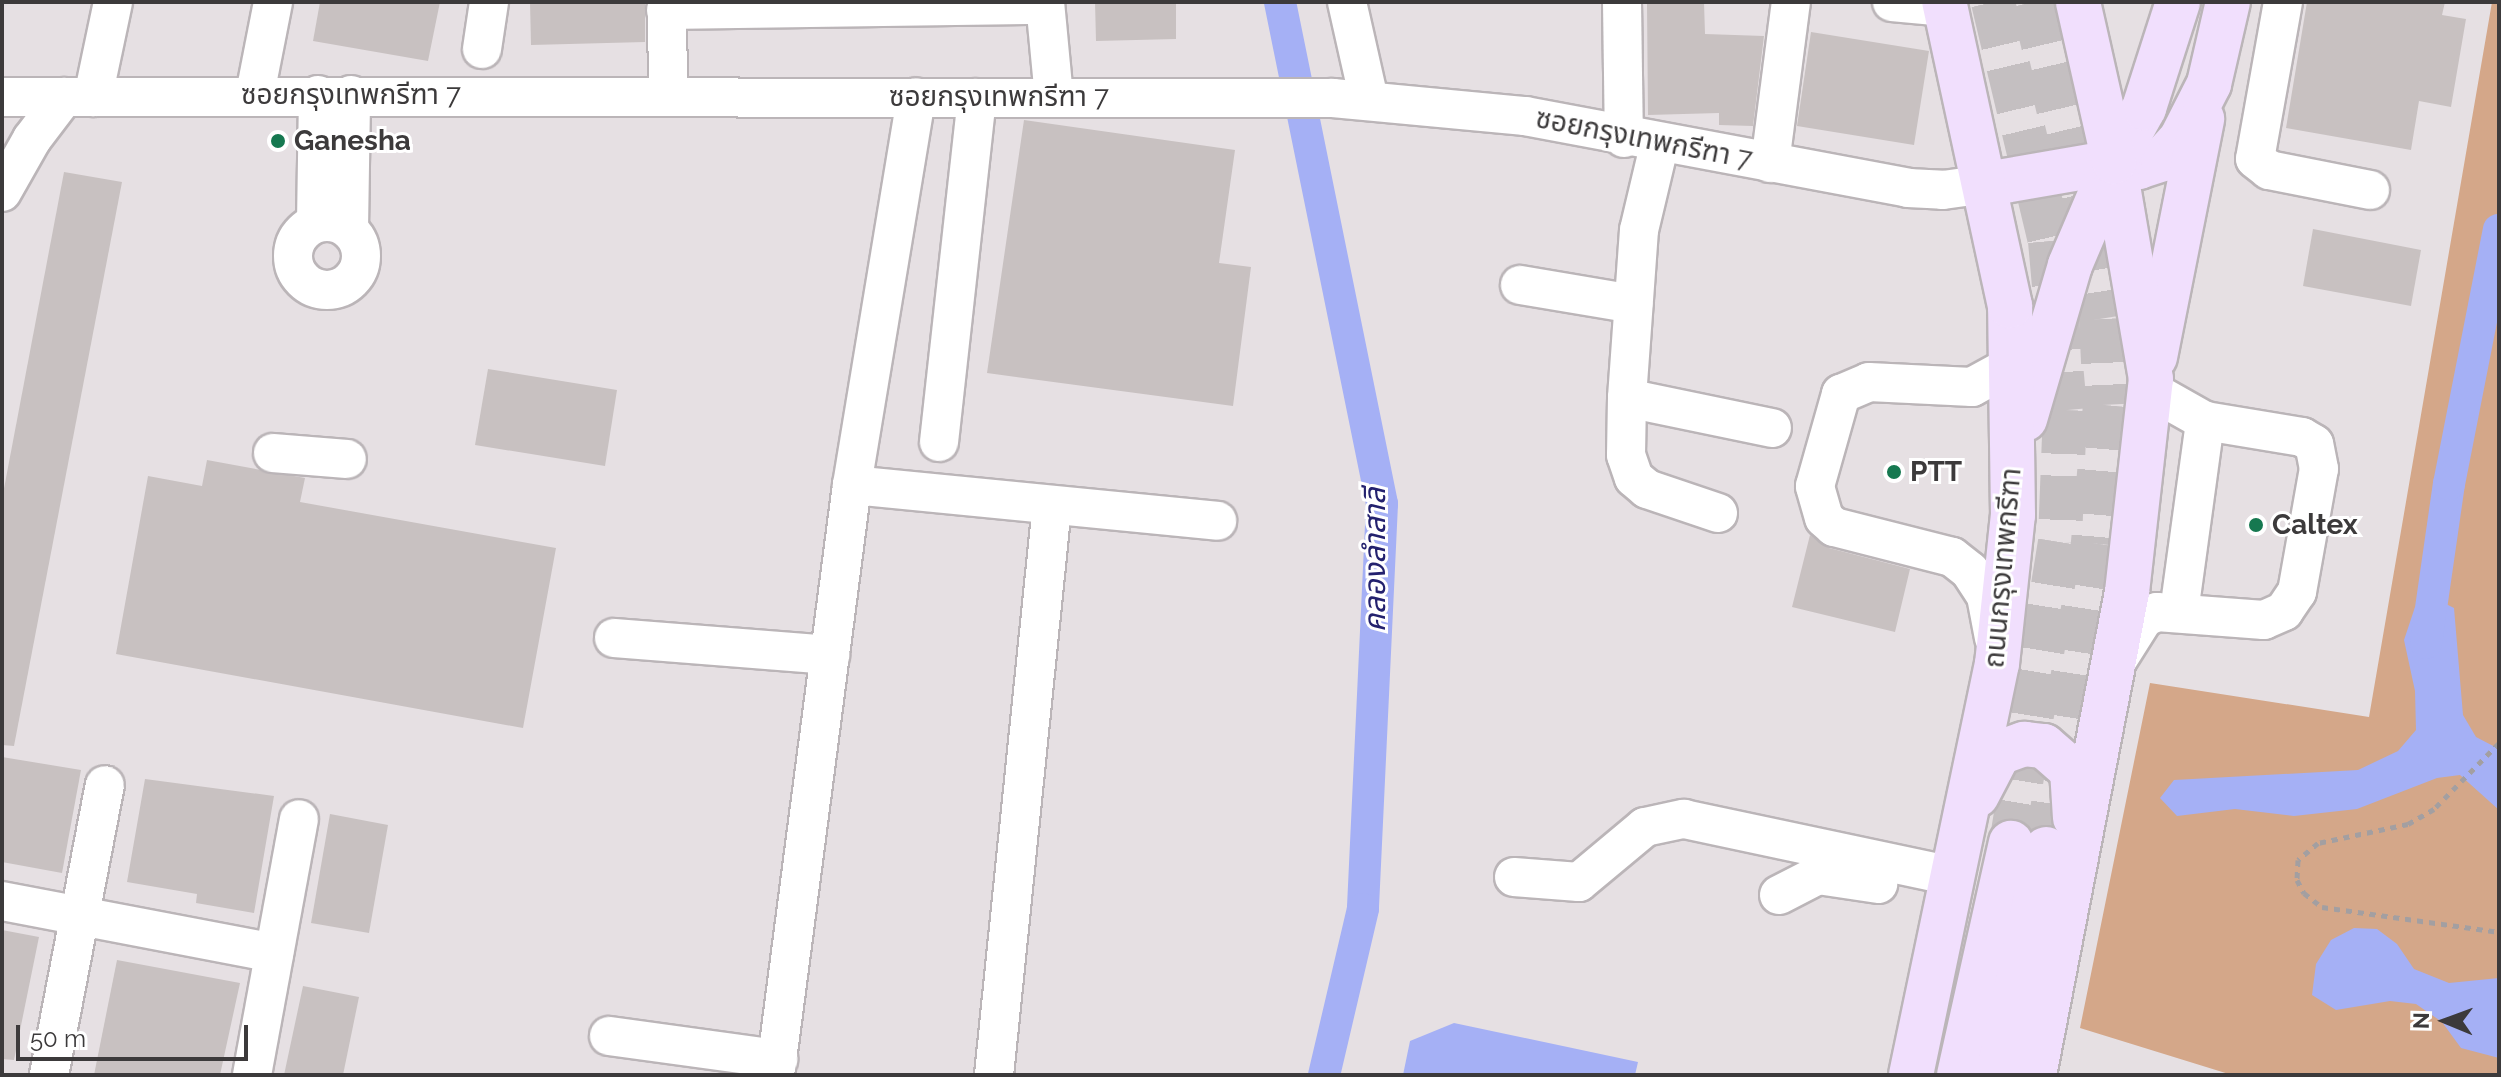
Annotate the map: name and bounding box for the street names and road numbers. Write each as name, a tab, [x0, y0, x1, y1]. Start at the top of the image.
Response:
street label: ซอยกรุงเทพกรีฑา 7	[241, 78, 461, 112]
street label: ซอยกรุงเทพกรีฑา 7	[889, 80, 1109, 114]
street label: ซอยกรุงเทพกรีฑา 7	[1533, 102, 1755, 176]
street label: ถนนกรุงเทพกรีฑา	[1978, 467, 2028, 669]

